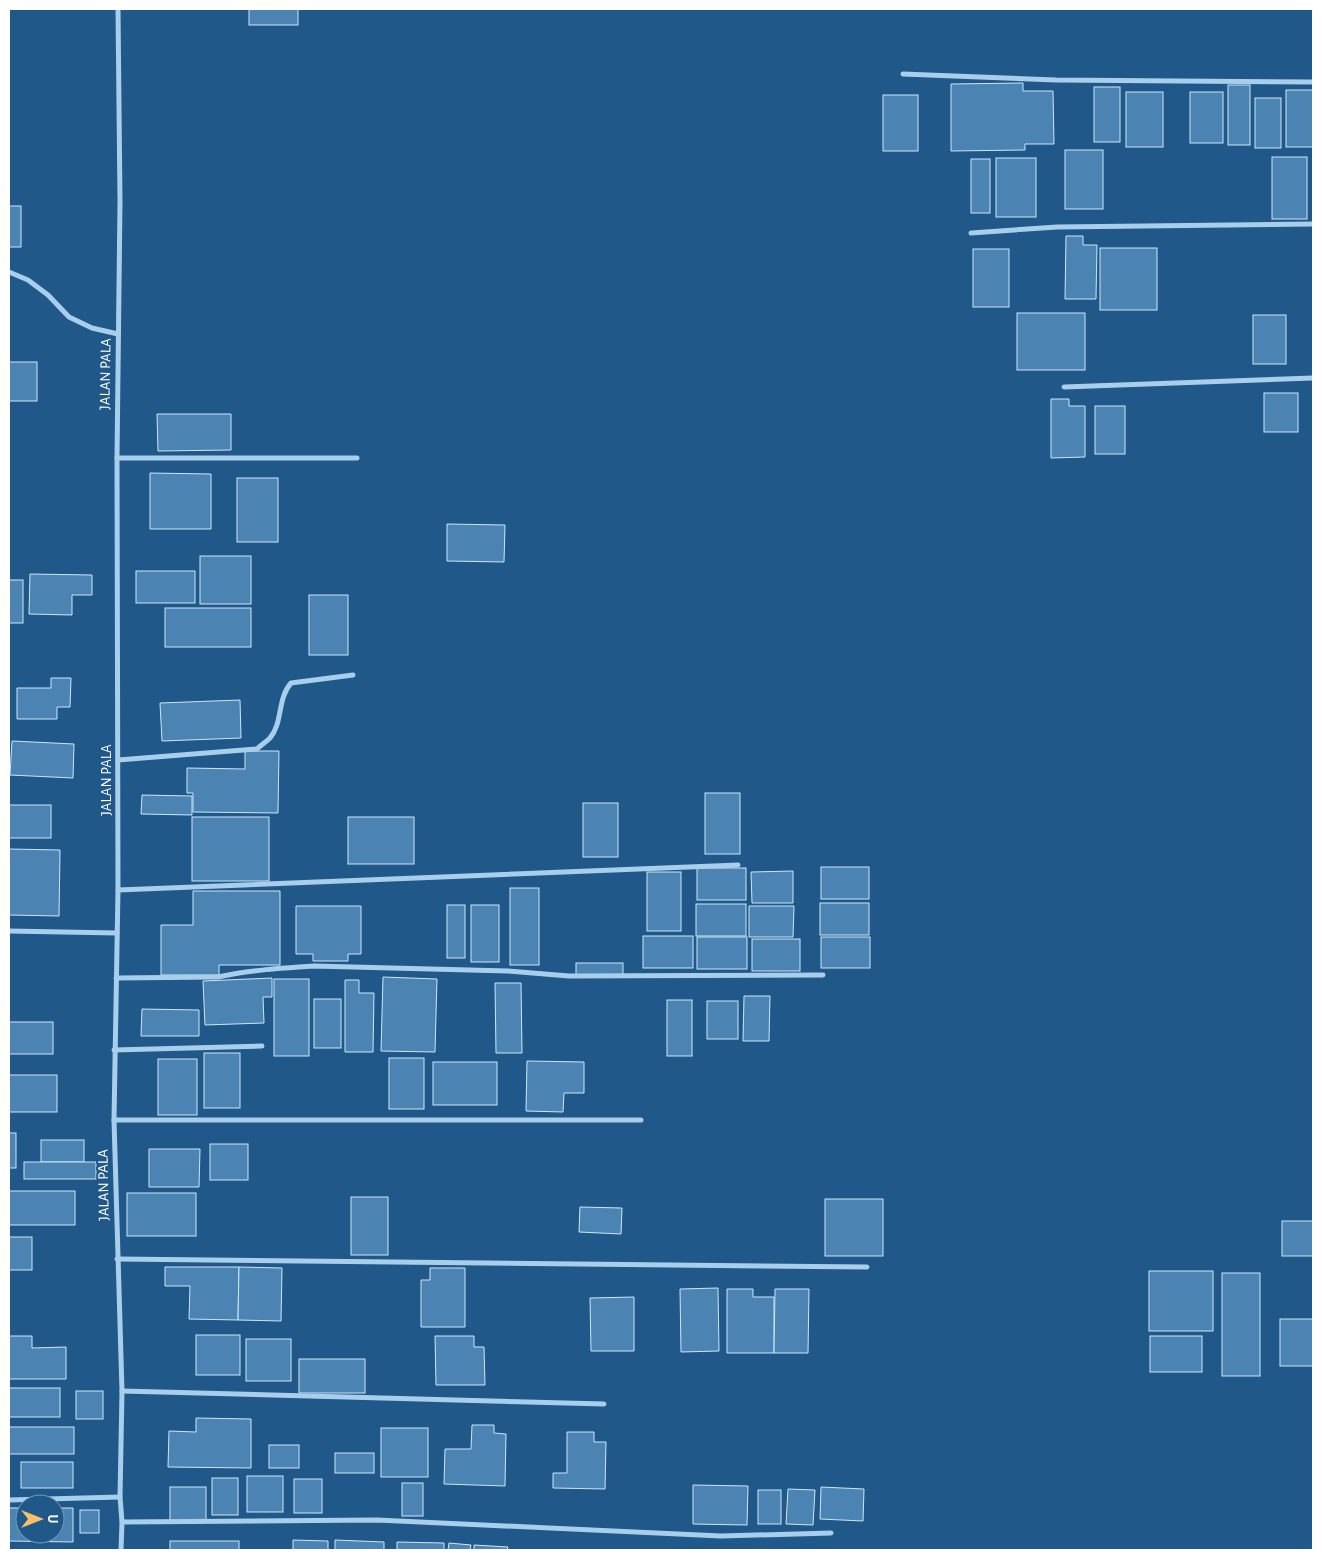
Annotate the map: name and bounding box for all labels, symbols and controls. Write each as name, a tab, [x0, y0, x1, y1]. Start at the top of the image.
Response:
street label: JALAN PALA	[97, 338, 114, 410]
street label: JALAN PALA	[99, 744, 114, 816]
street label: JALAN PALA	[95, 1149, 112, 1221]
north arrow	[15, 1494, 65, 1544]
text: U	[45, 1515, 59, 1524]

